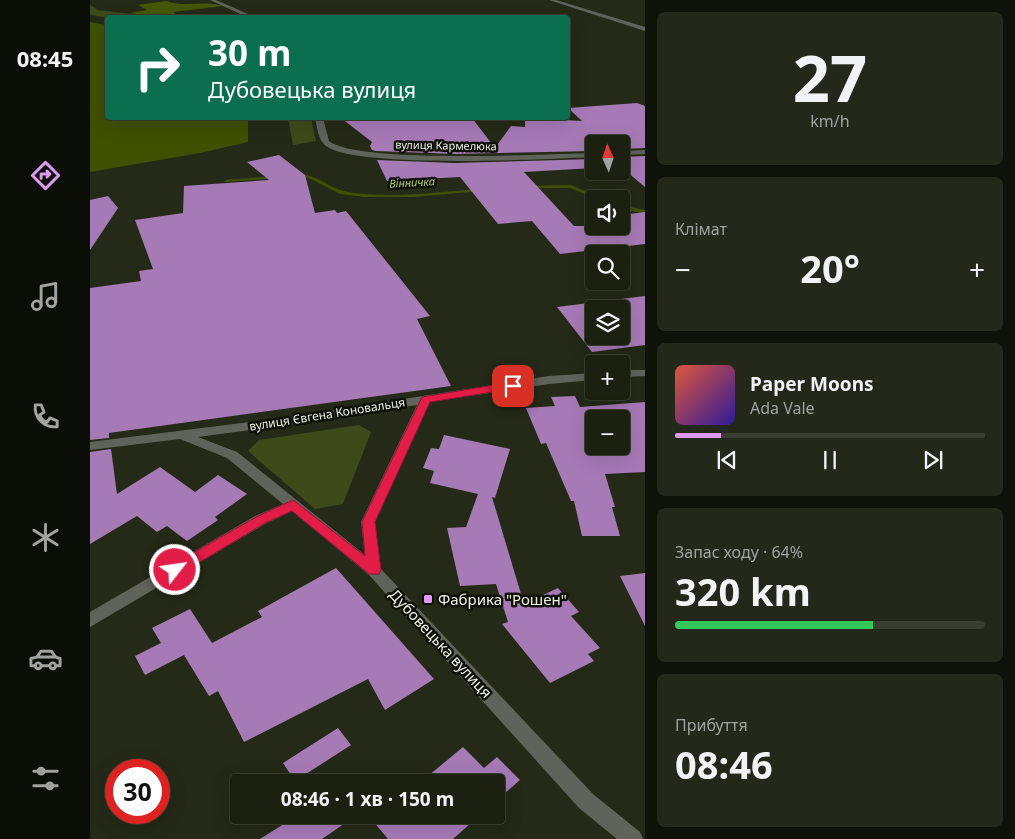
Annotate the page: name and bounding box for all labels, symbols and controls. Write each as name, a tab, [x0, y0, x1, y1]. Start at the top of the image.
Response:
text: 30 m	[208, 29, 291, 76]
text: 27	[793, 33, 867, 121]
icon: right	[125, 35, 190, 100]
text: 08:45	[17, 43, 73, 73]
text: Дубовецька вулиця	[208, 74, 416, 104]
text: km/h	[810, 110, 850, 132]
north arrow	[585, 135, 630, 180]
map controls	[585, 135, 630, 455]
street label: вулиця Кармелюка	[395, 137, 497, 153]
icon: directions	[28, 158, 63, 193]
water label: Вінничка	[389, 173, 435, 191]
button: sound	[585, 190, 630, 235]
text: Клімат	[675, 218, 727, 240]
text: 20°	[800, 242, 860, 294]
button: search	[585, 245, 630, 290]
text: −	[675, 250, 691, 288]
text: +	[969, 250, 985, 288]
icon: music	[28, 279, 63, 314]
button: layers	[585, 300, 630, 345]
button: +	[585, 355, 630, 400]
pin	[492, 365, 534, 407]
text: Paper Moons	[750, 371, 874, 397]
icon: arrive	[499, 372, 527, 400]
street label: вулиця Євгена Коновальця	[248, 393, 406, 435]
text: Ada Vale	[750, 397, 815, 419]
icon: phone	[28, 399, 63, 434]
button: −	[585, 410, 630, 455]
icon: previous	[713, 446, 741, 474]
icon: pause	[816, 446, 844, 474]
icon: next	[919, 446, 947, 474]
icon: climate	[28, 520, 63, 555]
text: Запас ходу · 64%	[675, 541, 803, 563]
position arrow	[148, 543, 200, 595]
text: 320 km	[675, 565, 811, 617]
street label: Дубовецька вулиця	[385, 584, 497, 702]
place label: Фабрика "Рошен"	[438, 589, 567, 609]
marker: Фабрика "Рошен"	[422, 593, 434, 605]
icon: car	[28, 641, 63, 676]
text: Прибуття	[675, 714, 748, 736]
text: 08:46	[675, 738, 773, 790]
speed limit sign: 30	[105, 759, 170, 824]
icon: filters	[28, 761, 63, 796]
text: 08:46 · 1 хв · 150 m	[281, 786, 454, 812]

